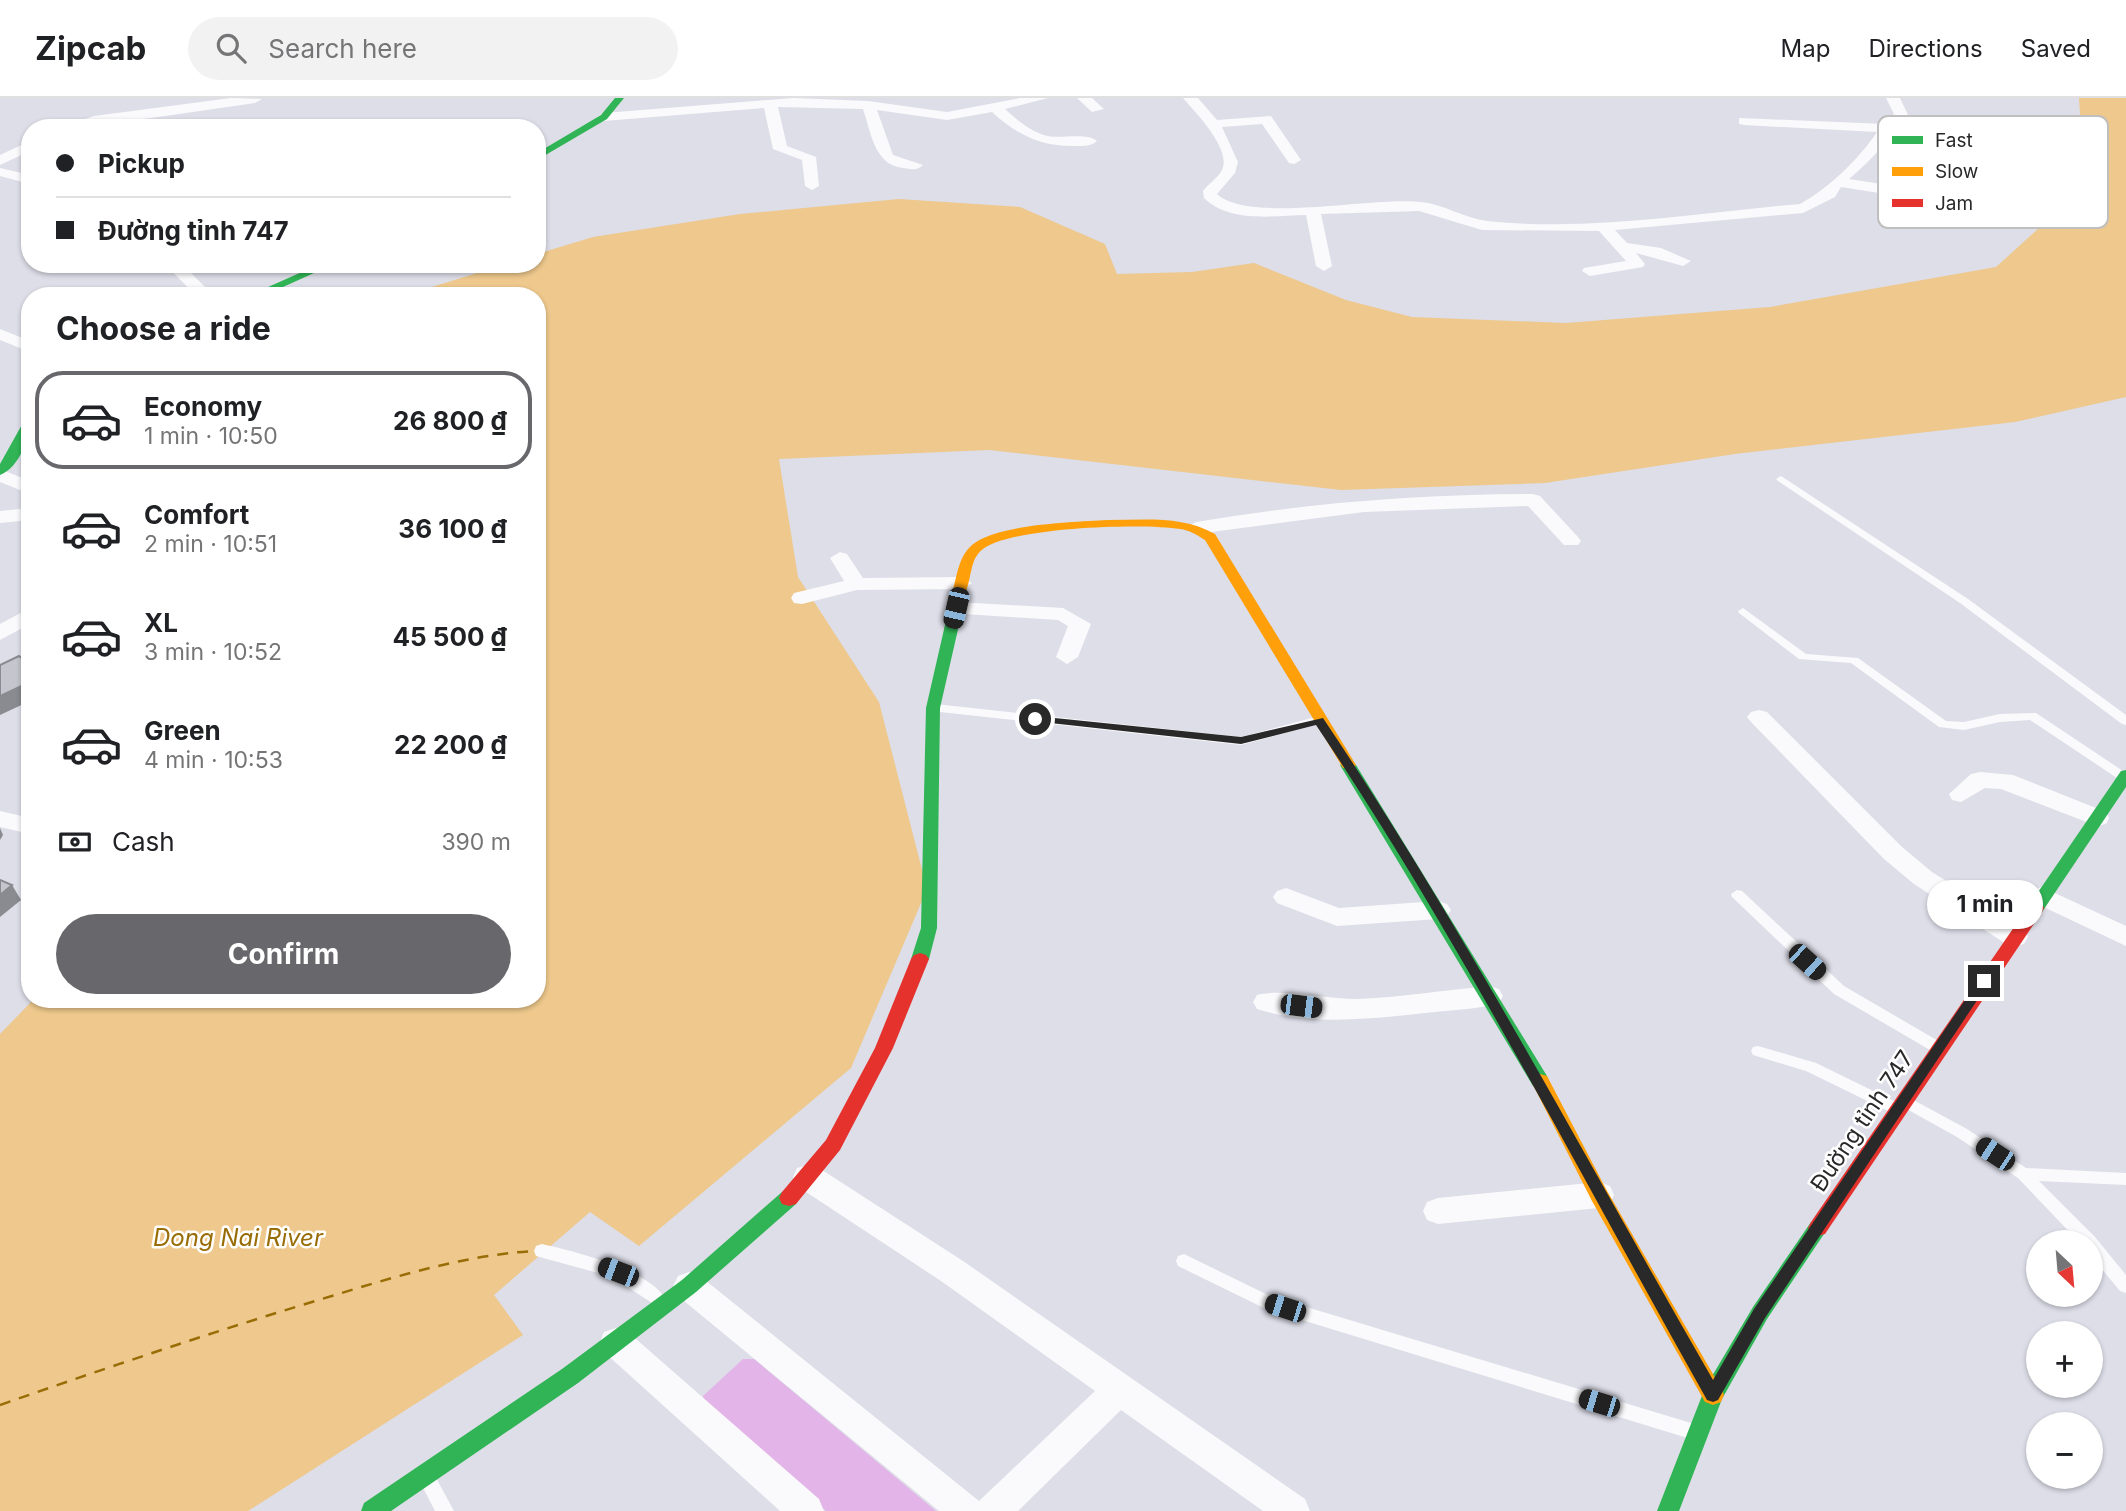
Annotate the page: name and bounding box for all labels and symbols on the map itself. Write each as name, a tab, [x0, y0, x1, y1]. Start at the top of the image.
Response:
legend	[1878, 116, 2108, 228]
text: Fast	[1935, 129, 1973, 152]
text: Slow	[1935, 160, 1978, 183]
text: Jam	[1935, 192, 1973, 215]
car	[942, 585, 971, 631]
route start	[1019, 703, 1051, 735]
callout: 1 min	[1926, 880, 2042, 928]
car	[1785, 940, 1830, 984]
route end	[1968, 965, 2000, 997]
car	[1279, 993, 1324, 1019]
street label: Đường tỉnh 747	[1804, 1045, 1920, 1197]
car	[1972, 1134, 2019, 1174]
water label: Dong Nai River	[153, 1223, 324, 1252]
north arrow	[2026, 1230, 2104, 1307]
car	[595, 1255, 642, 1289]
car	[1262, 1292, 1309, 1324]
car	[1576, 1387, 1623, 1419]

